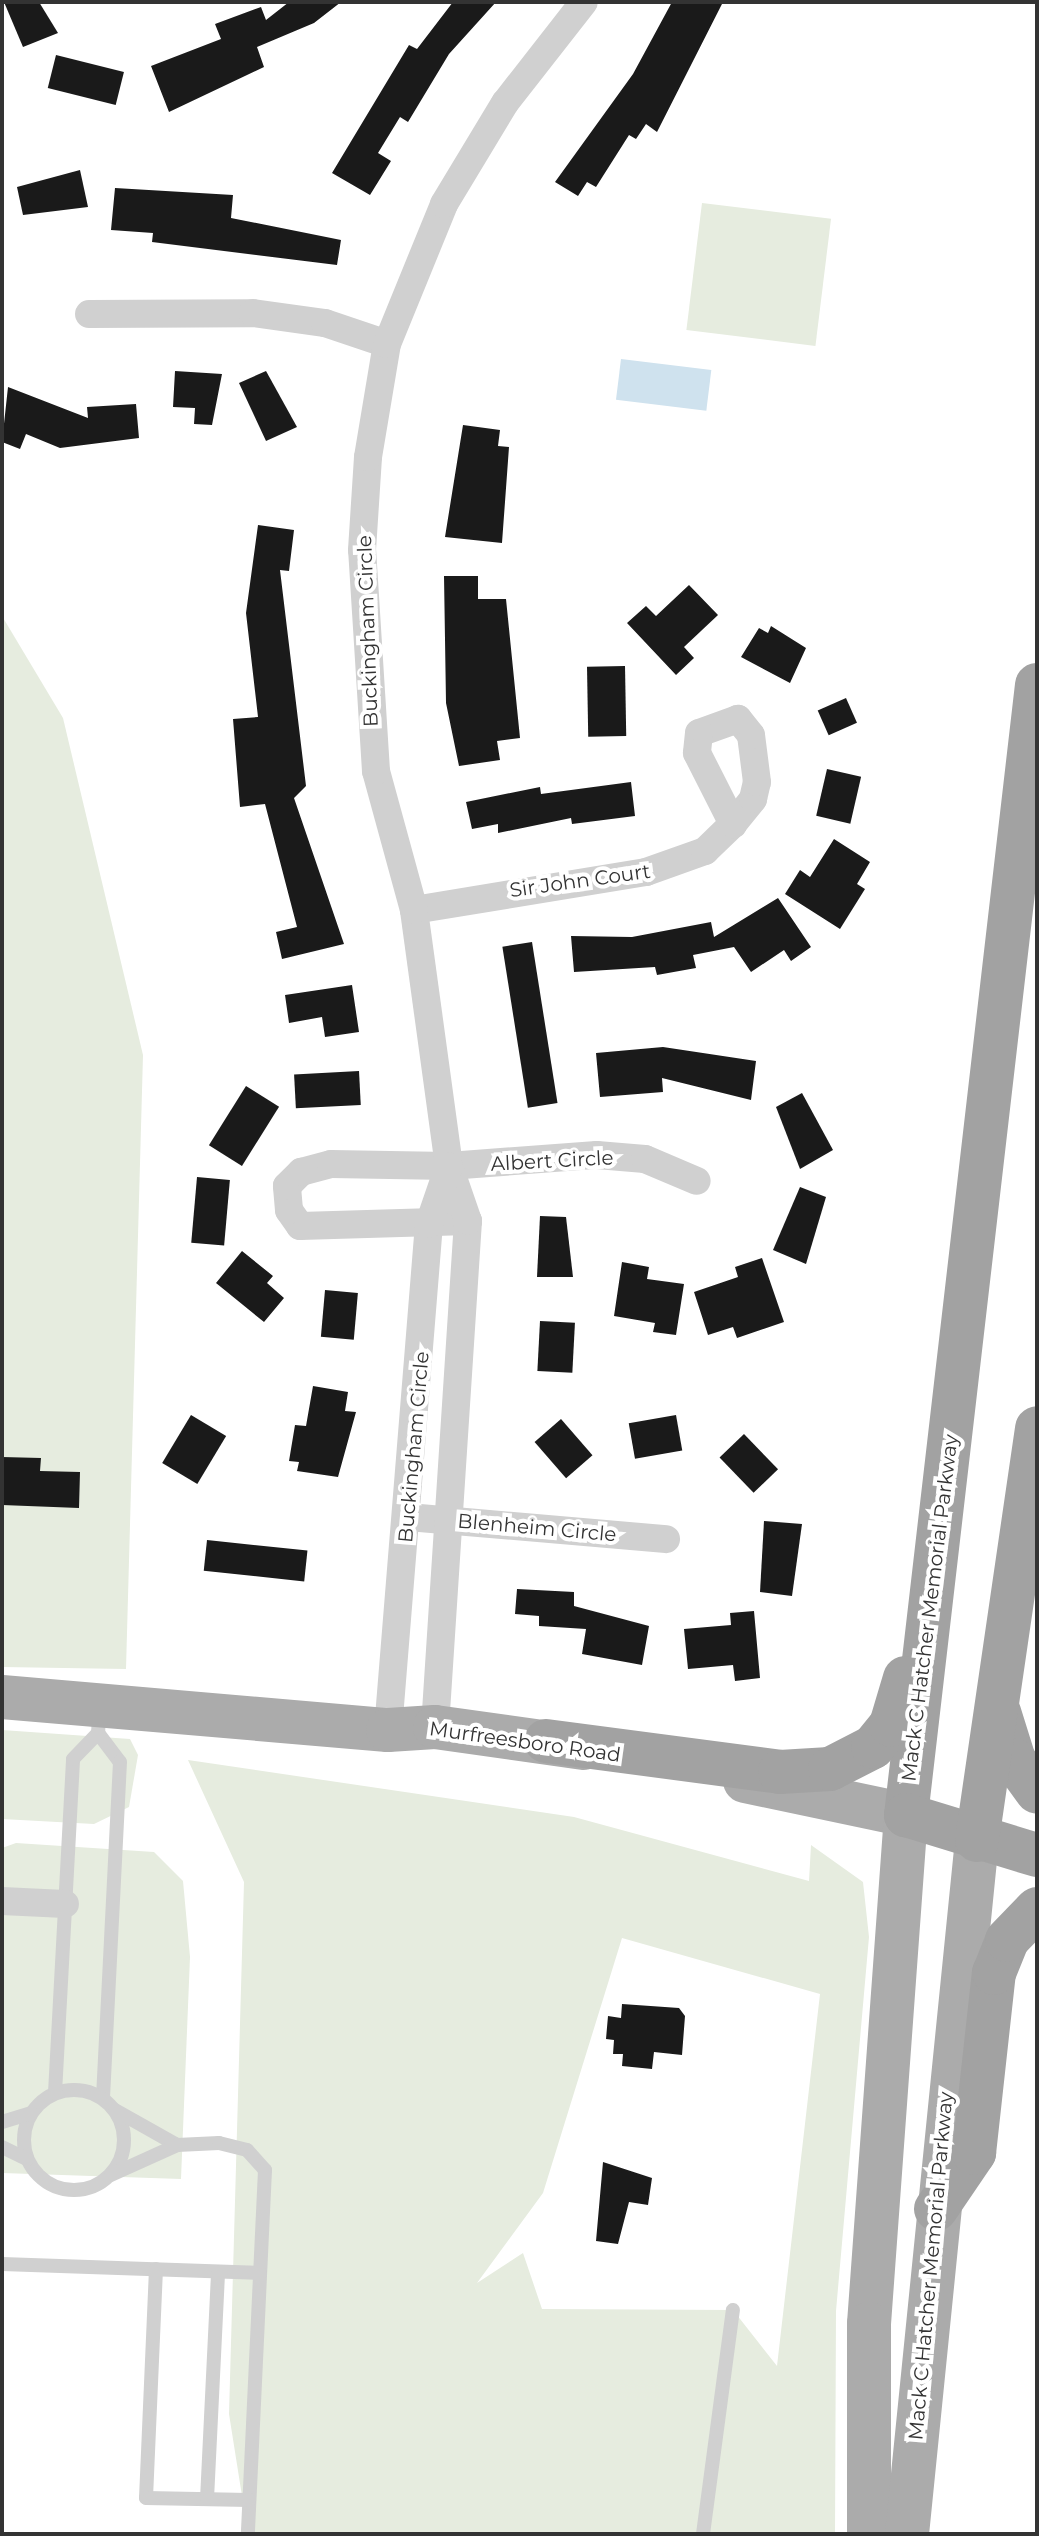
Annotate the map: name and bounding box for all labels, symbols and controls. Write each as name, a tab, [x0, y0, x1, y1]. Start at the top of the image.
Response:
street label: Buckingham Circle	[353, 535, 383, 727]
street label: Sir John Court	[508, 859, 652, 903]
street label: Albert Circle	[490, 1146, 614, 1176]
street label: Buckingham Circle	[394, 1350, 434, 1544]
street label: Mack C Hatcher Memorial Parkway	[897, 1433, 963, 1783]
street label: Blenheim Circle	[457, 1509, 617, 1547]
street label: Murfreesboro Road	[428, 1717, 622, 1767]
street label: Mack C Hatcher Memorial Parkway	[904, 2091, 958, 2441]

